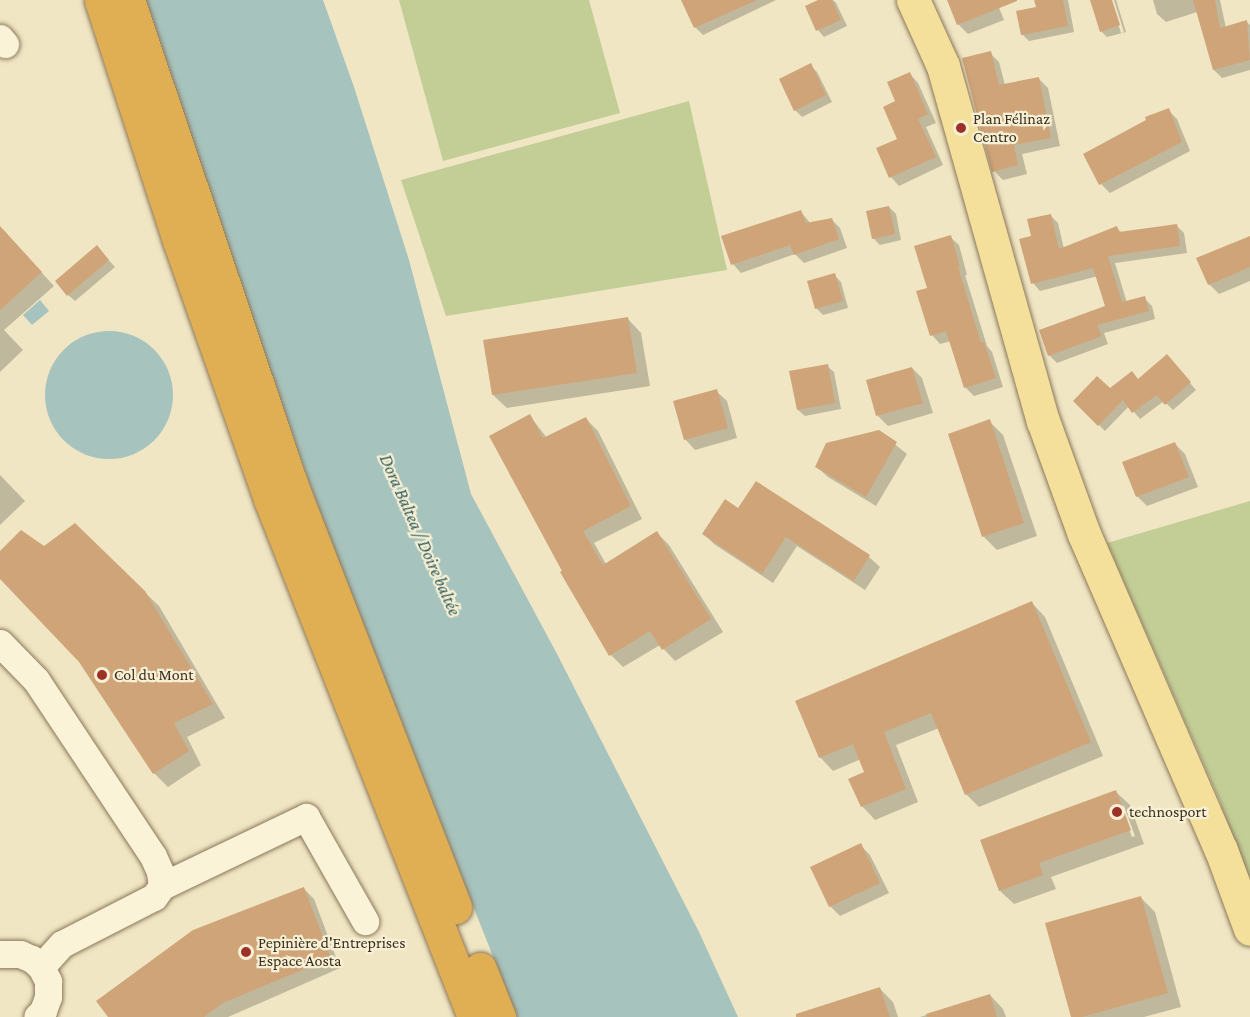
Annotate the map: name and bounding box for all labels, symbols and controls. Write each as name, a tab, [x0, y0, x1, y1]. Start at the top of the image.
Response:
place label: Plan Félinaz Centro	[973, 109, 1050, 147]
marker: Plan Félinaz Centro	[954, 121, 968, 135]
water label: Dora Baltea / Doire baltée	[375, 451, 465, 619]
place label: Col du Mont	[114, 665, 194, 685]
marker: Col du Mont	[95, 668, 109, 682]
place label: technosport	[1129, 802, 1206, 822]
marker: technosport	[1110, 805, 1124, 819]
place label: Pepinière d'Entreprises Espace Aosta	[258, 933, 405, 971]
marker: Pepinière d'Entreprises Espace Aosta	[239, 945, 253, 959]

